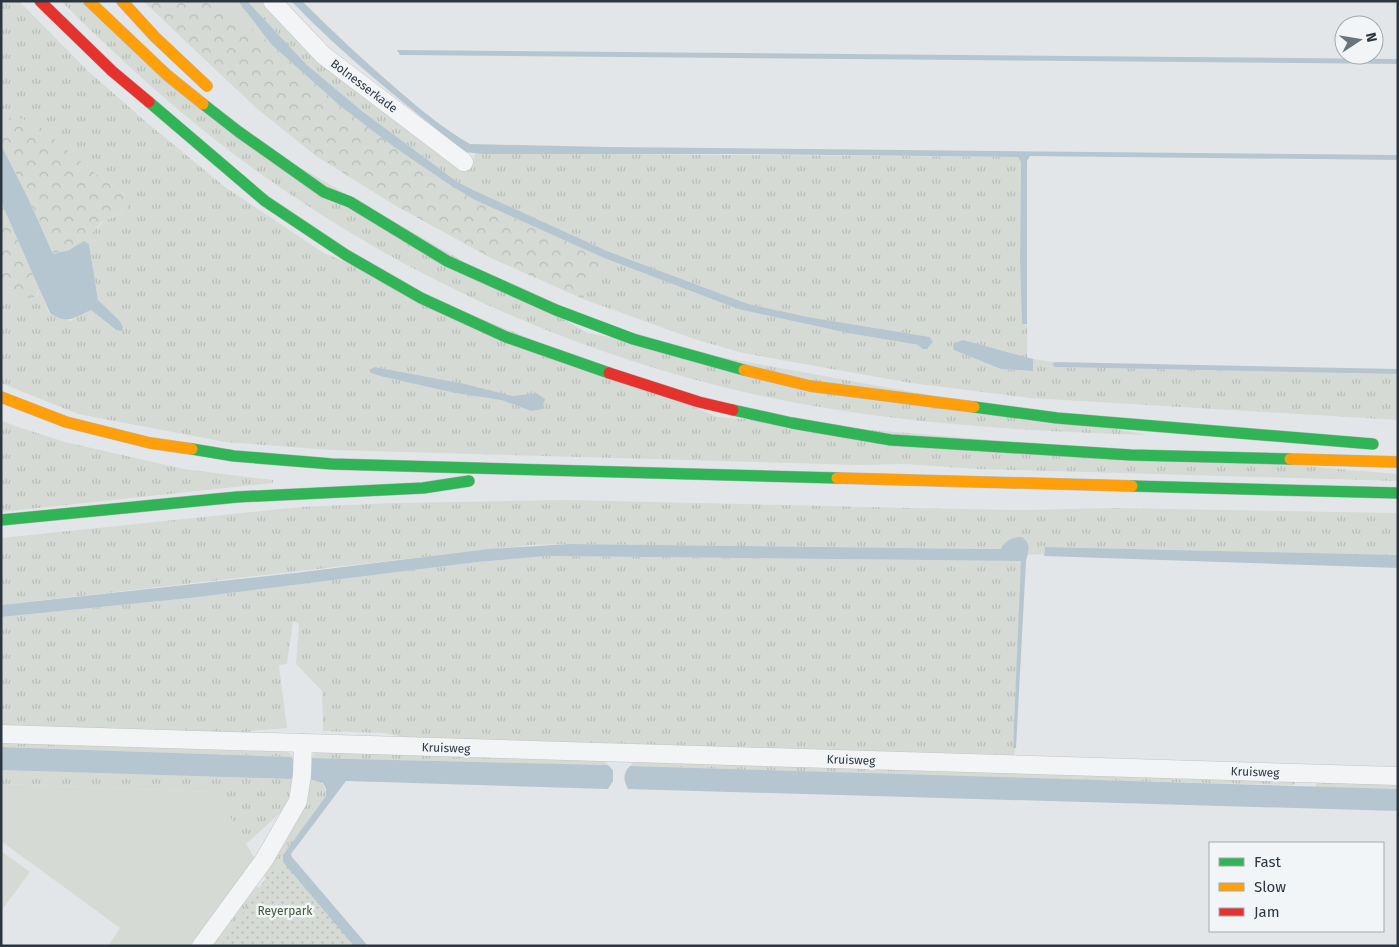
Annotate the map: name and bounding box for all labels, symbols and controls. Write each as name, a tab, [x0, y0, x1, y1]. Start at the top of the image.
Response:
north arrow	[1334, 15, 1384, 65]
text: N	[1362, 31, 1381, 44]
street label: Bolnesserkade	[328, 56, 400, 116]
street label: Kruisweg	[421, 740, 471, 756]
street label: Kruisweg	[826, 752, 876, 768]
street label: Kruisweg	[1230, 764, 1280, 780]
legend	[1209, 842, 1384, 932]
text: Fast	[1254, 853, 1281, 871]
text: Slow	[1254, 878, 1286, 896]
text: Jam	[1254, 903, 1280, 921]
park label: Reyerpark	[258, 904, 313, 918]

